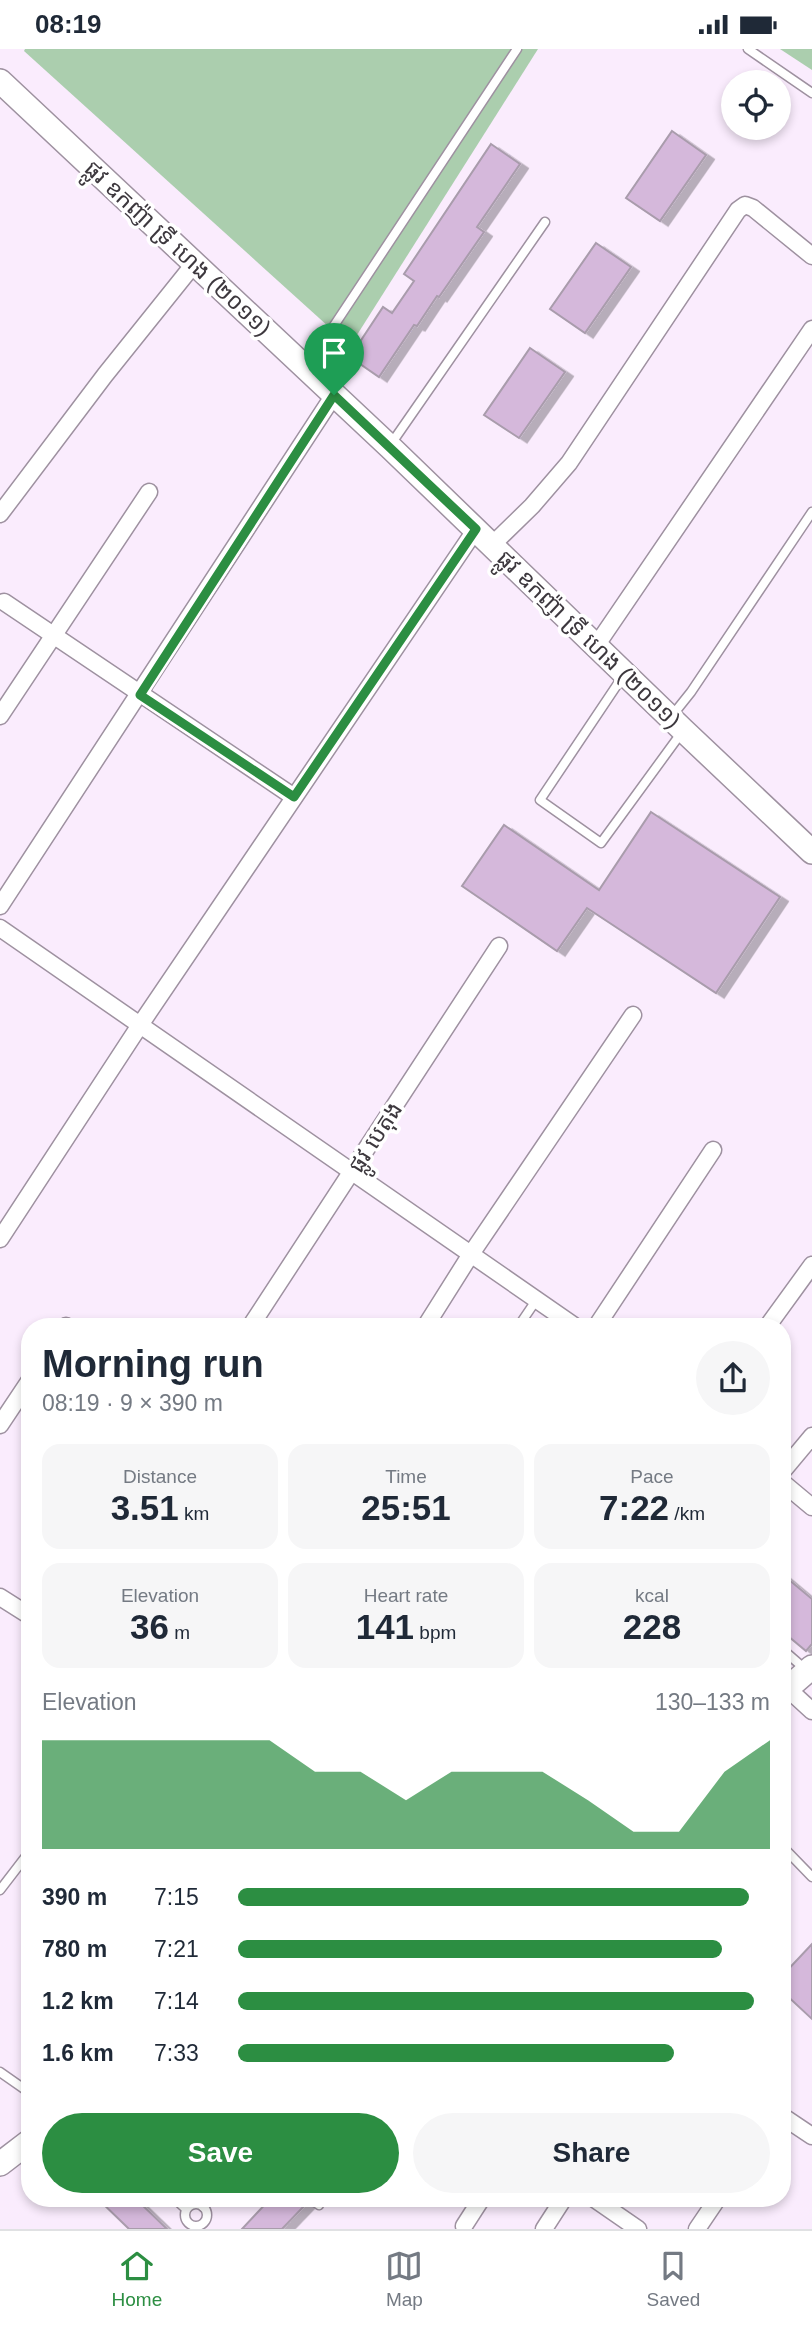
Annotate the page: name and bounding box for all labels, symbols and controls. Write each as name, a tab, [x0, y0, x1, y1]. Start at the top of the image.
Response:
text: 08:19	[35, 9, 102, 39]
map controls	[721, 70, 791, 140]
button: locate	[721, 70, 791, 140]
street label: ផ្លូវ ឧកញ៉ា ទ្រី ហេង (២០១១)	[74, 155, 277, 347]
pin	[304, 323, 364, 395]
icon: arrive	[315, 334, 353, 372]
street label: ផ្លូវ ឧកញ៉ា ទ្រី ហេង (២០១១)	[486, 544, 686, 740]
street label: ផ្លូវ បេតុង	[343, 1097, 415, 1182]
button: share	[696, 1341, 770, 1415]
text: Morning run	[42, 1343, 264, 1385]
text: 08:19 · 9 × 390 m	[42, 1390, 223, 1416]
text: Distance	[123, 1466, 197, 1487]
text: Time	[385, 1466, 427, 1487]
text: Pace	[630, 1466, 674, 1487]
text: 3.51	[111, 1488, 179, 1527]
text: 25:51	[361, 1488, 451, 1527]
text: 7:22	[599, 1488, 669, 1527]
text: km	[179, 1503, 209, 1524]
text: /km	[669, 1503, 705, 1524]
text: Elevation	[121, 1585, 199, 1606]
text: Heart rate	[364, 1585, 448, 1606]
text: kcal	[635, 1585, 669, 1606]
text: 36	[130, 1607, 169, 1646]
text: 141	[356, 1607, 414, 1646]
text: 228	[623, 1607, 681, 1646]
text: m	[169, 1622, 190, 1643]
text: bpm	[414, 1622, 456, 1643]
text: Elevation	[42, 1689, 137, 1715]
text: 130–133 m	[655, 1689, 770, 1715]
text: 390 m	[42, 1884, 107, 1910]
text: 7:15	[154, 1884, 199, 1910]
text: 780 m	[42, 1936, 107, 1962]
text: 7:21	[154, 1936, 199, 1962]
text: 1.2 km	[42, 1988, 114, 2014]
text: 7:14	[154, 1988, 199, 2014]
text: 1.6 km	[42, 2040, 114, 2066]
text: 7:33	[154, 2040, 199, 2066]
button: Save	[42, 2113, 399, 2193]
button: Share	[413, 2113, 770, 2193]
tab: Home	[112, 2247, 162, 2311]
tab: Map	[385, 2247, 423, 2311]
tab: Saved	[647, 2247, 700, 2311]

